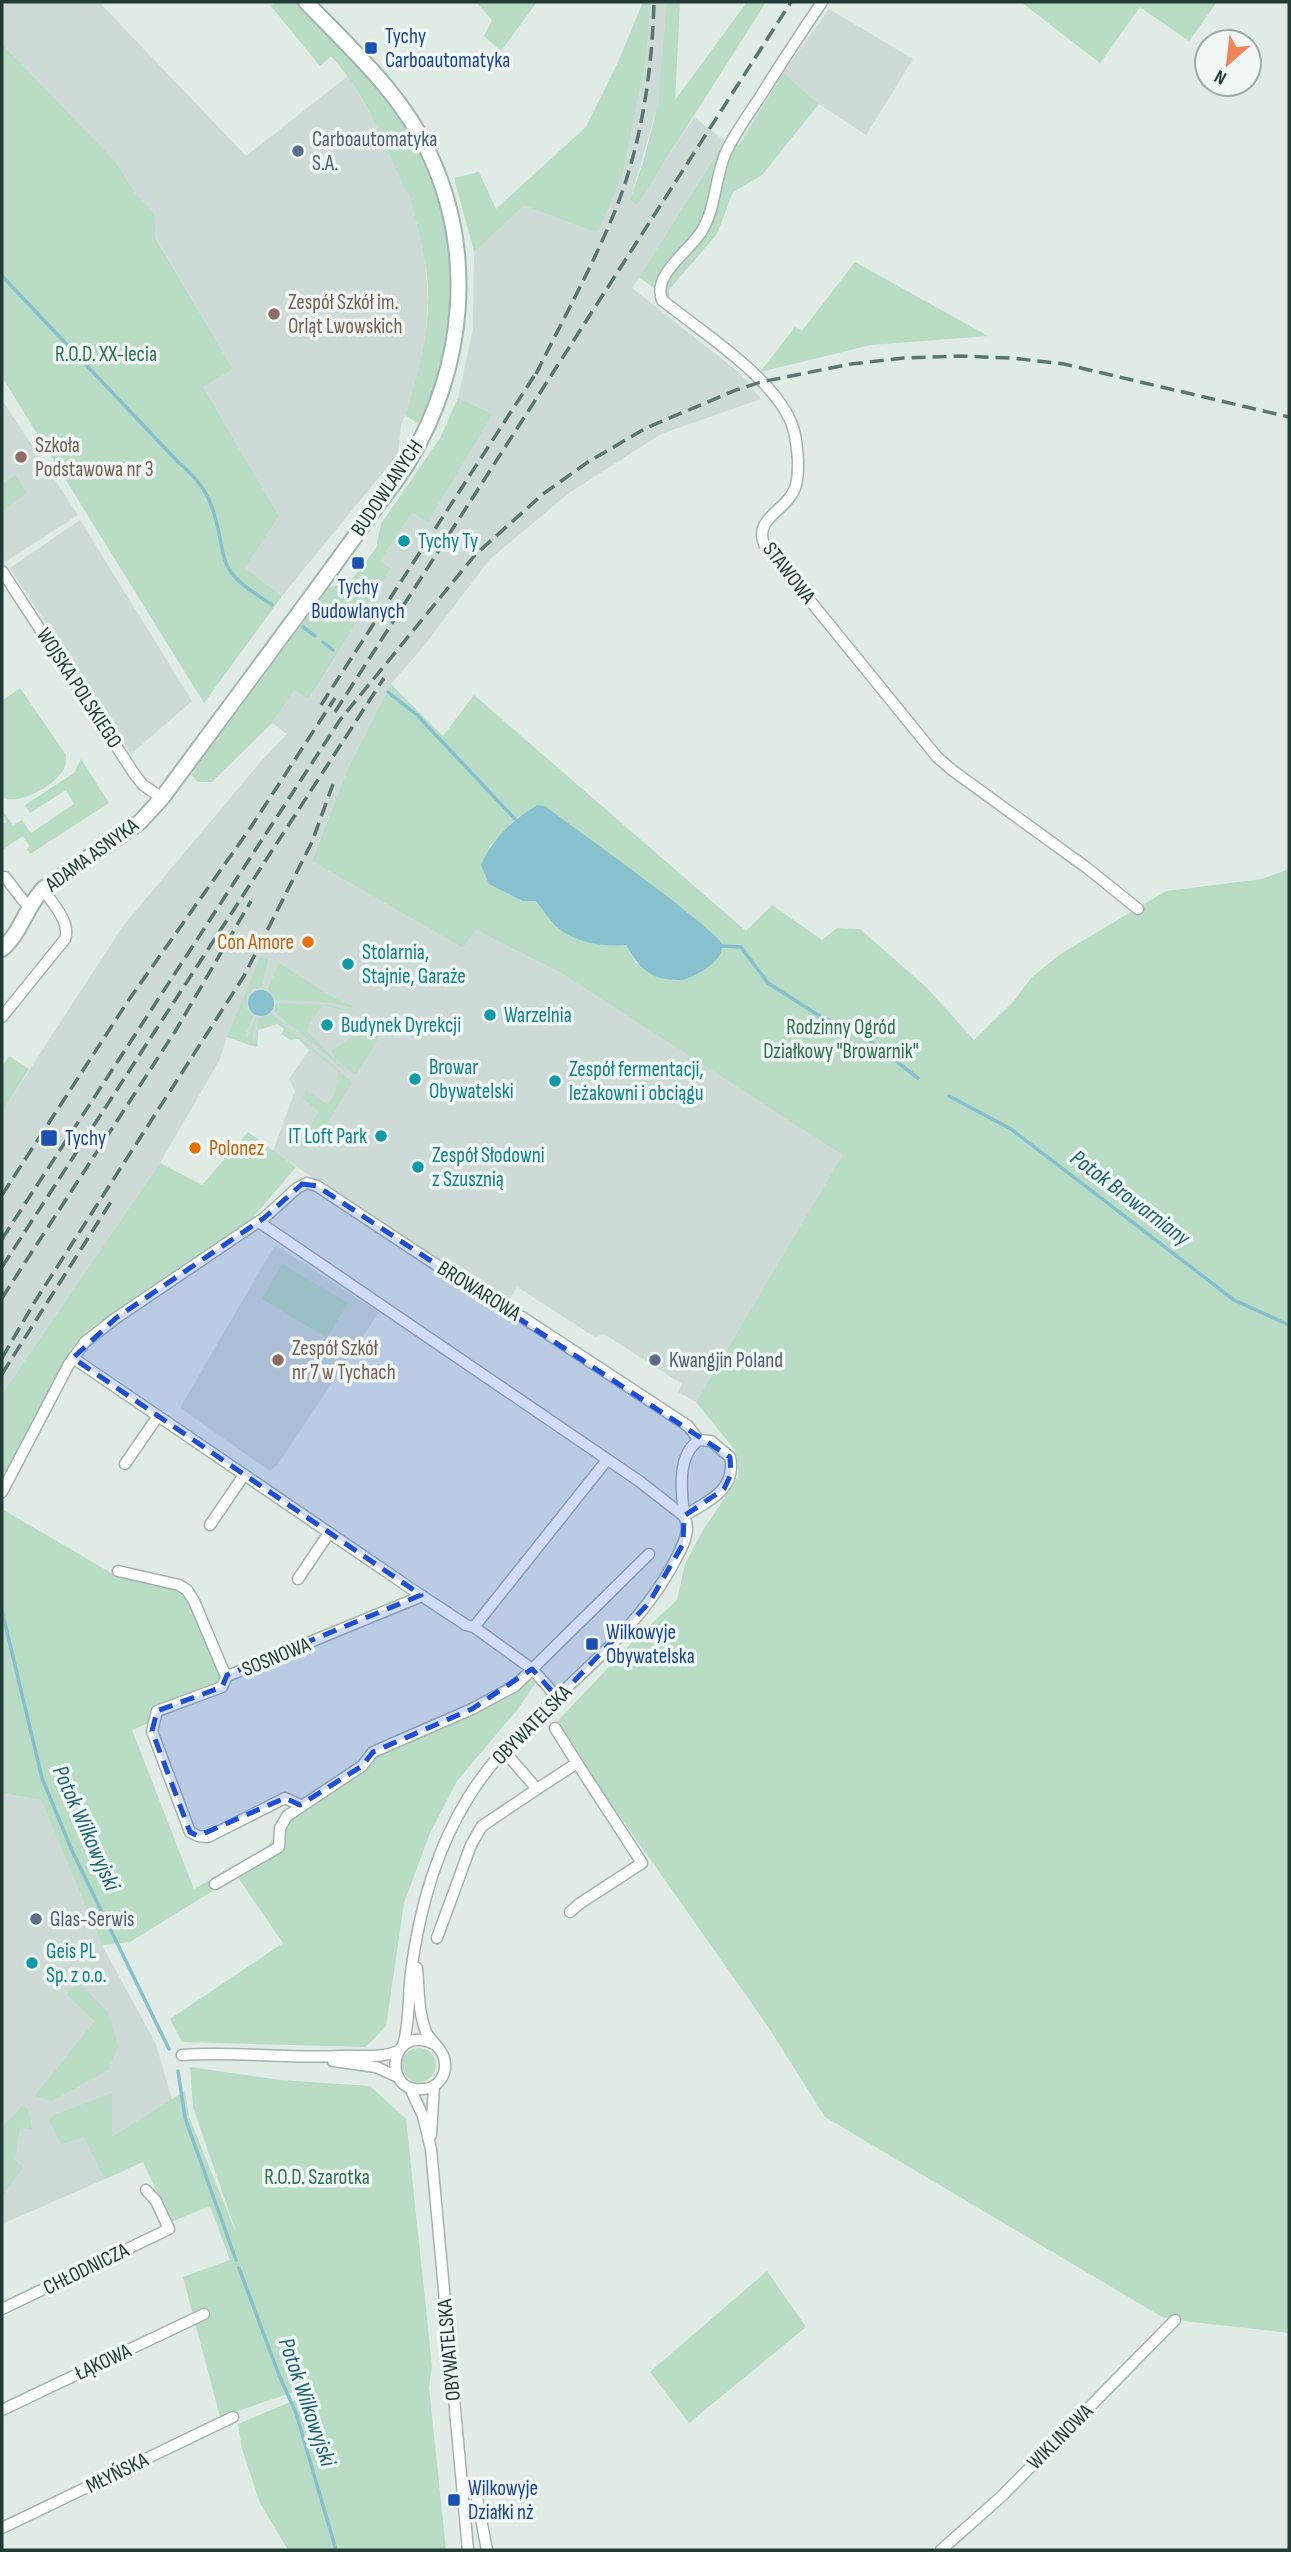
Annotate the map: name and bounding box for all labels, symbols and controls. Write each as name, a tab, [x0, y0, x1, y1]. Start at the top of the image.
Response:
place label: Tychy Carboautomatyka	[385, 24, 510, 73]
north arrow	[1193, 28, 1263, 98]
marker: Tychy Carboautomatyka	[363, 40, 379, 56]
text: N	[1211, 64, 1231, 89]
place label: Carboautomatyka S.A.	[312, 127, 437, 176]
marker: Carboautomatyka S.A.	[290, 143, 306, 159]
place label: Zespół Szkół im. Orląt Lwowskich	[288, 290, 403, 339]
marker: Zespół Szkół im. Orląt Lwowskich	[266, 306, 282, 322]
park label: R.O.D. XX-lecia	[55, 342, 157, 367]
place label: Szkoła Podstawowa nr 3	[35, 433, 154, 482]
street label: BUDOWLANYCH	[346, 435, 428, 541]
marker: Szkoła Podstawowa nr 3	[13, 449, 29, 465]
place label: Tychy Ty	[418, 529, 478, 554]
marker: Tychy Ty	[396, 533, 412, 549]
street label: STAWOWA	[757, 537, 821, 609]
marker: Tychy Budowlanych	[350, 555, 366, 571]
place label: Tychy Budowlanych	[311, 575, 405, 624]
street label: WOJSKA POLSKIEGO	[31, 623, 127, 753]
street label: ADAMA ASNYKA	[40, 812, 144, 898]
place label: Con Amore	[217, 930, 294, 955]
marker: Con Amore	[300, 934, 316, 950]
place label: Stolarnia, Stajnie, Garaże	[362, 940, 466, 989]
marker: Stolarnia, Stajnie, Garaże	[340, 956, 356, 972]
place label: Warzelnia	[504, 1003, 572, 1028]
marker: Warzelnia	[482, 1007, 498, 1023]
place label: Budynek Dyrekcji	[341, 1013, 461, 1038]
park label: Rodzinny Ogród Działkowy "Browarnik"	[763, 1015, 919, 1064]
marker: Budynek Dyrekcji	[319, 1017, 335, 1033]
place label: Browar Obywatelski	[429, 1055, 514, 1104]
place label: Zespół fermentacji, leżakowni i obciągu	[569, 1057, 704, 1106]
marker: Browar Obywatelski	[407, 1071, 423, 1087]
marker: Zespół fermentacji, leżakowni i obciągu	[547, 1073, 563, 1089]
place label: IT Loft Park	[288, 1124, 367, 1149]
place label: Tychy	[65, 1126, 106, 1151]
marker: Tychy	[39, 1128, 59, 1148]
marker: IT Loft Park	[373, 1128, 389, 1144]
place label: Polonez	[209, 1136, 265, 1161]
marker: Polonez	[187, 1140, 203, 1156]
place label: Zespół Słodowni z Szusznią	[432, 1143, 545, 1192]
water label: Potok Browarniany	[1065, 1144, 1196, 1253]
marker: Zespół Słodowni z Szusznią	[410, 1159, 426, 1175]
street label: BROWAROWA	[433, 1256, 526, 1327]
place label: Zespół Szkół nr 7 w Tychach	[292, 1336, 396, 1385]
place label: Kwangjin Poland	[669, 1348, 783, 1373]
marker: Zespół Szkół nr 7 w Tychach	[270, 1352, 286, 1368]
marker: Kwangjin Poland	[647, 1352, 663, 1368]
place label: Wilkowyje Obywatelska	[606, 1620, 695, 1669]
street label: SOSNOWA	[238, 1632, 315, 1682]
marker: Wilkowyje Obywatelska	[584, 1636, 600, 1652]
street label: OBYWATELSKA	[487, 1679, 578, 1770]
water label: Potok Wilkowyjski	[46, 1761, 126, 1896]
place label: Glas-Serwis	[50, 1907, 135, 1932]
marker: Glas-Serwis	[28, 1911, 44, 1927]
place label: Geis PL Sp. z o.o.	[46, 1939, 106, 1988]
marker: Geis PL Sp. z o.o.	[24, 1955, 40, 1971]
park label: R.O.D. Szarotka	[264, 2165, 370, 2190]
street label: CHŁODNICZA	[39, 2237, 134, 2300]
street label: OBYWATELSKA	[432, 2297, 466, 2402]
water label: Potok Wilkowyjski	[272, 2334, 342, 2471]
street label: ŁĄKOWA	[70, 2338, 136, 2386]
street label: WIKLINOWA	[1022, 2398, 1099, 2475]
street label: MŁYŃSKA	[82, 2447, 153, 2499]
place label: Wilkowyje Działki nż	[468, 2476, 538, 2525]
marker: Wilkowyje Działki nż	[446, 2492, 462, 2508]

